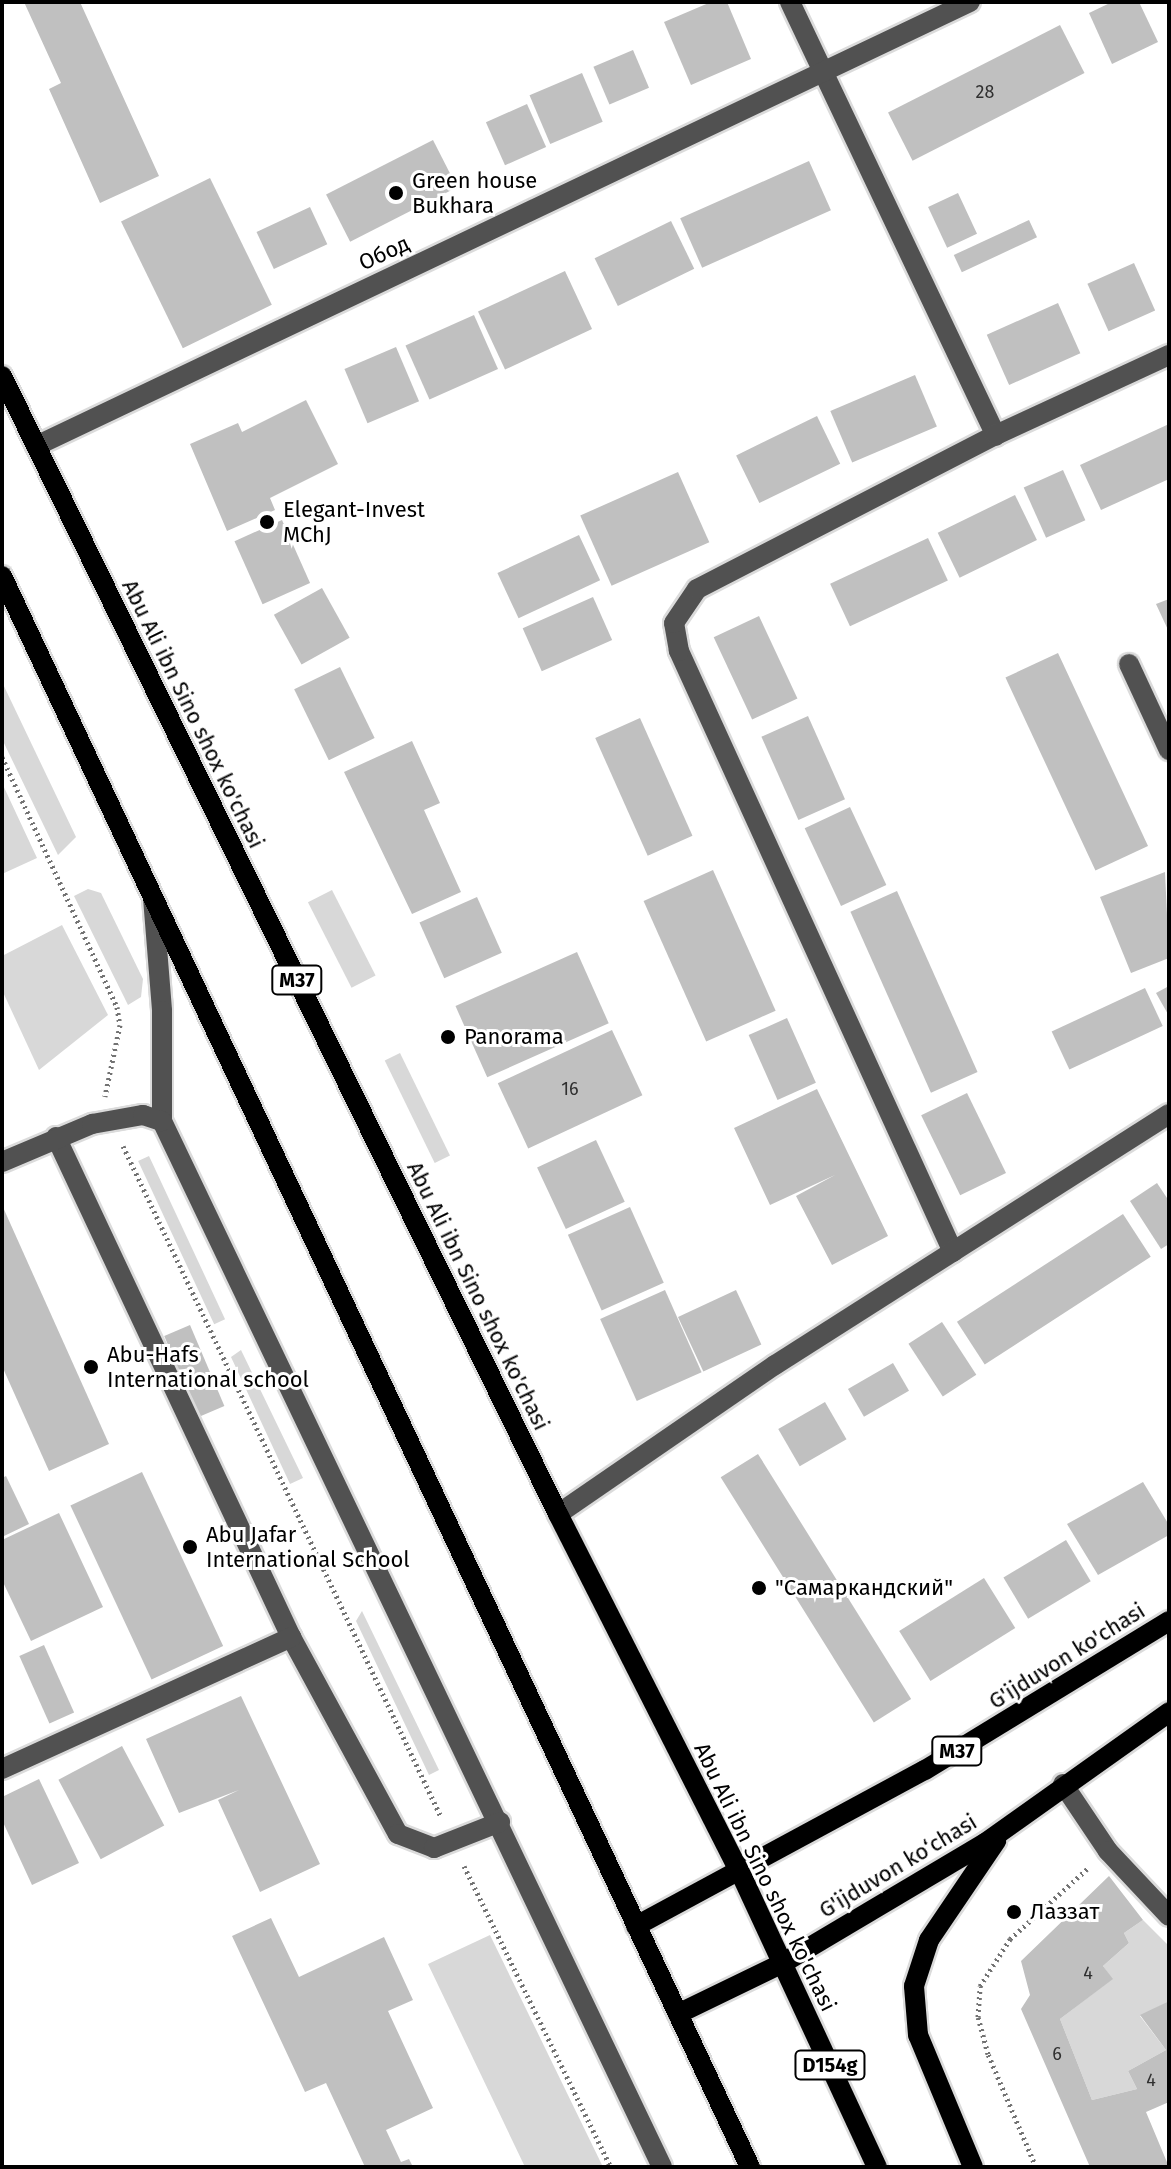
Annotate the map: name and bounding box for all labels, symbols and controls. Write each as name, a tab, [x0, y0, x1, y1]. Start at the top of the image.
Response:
house number: 28	[976, 81, 994, 103]
place label: Green house Bukhara	[412, 167, 537, 218]
marker: Green house Bukhara	[387, 184, 405, 202]
street label: Обод	[354, 230, 414, 276]
place label: Elegant-Invest MChJ	[283, 496, 425, 548]
marker: Elegant-Invest MChJ	[258, 513, 276, 531]
street label: Abu Ali ibn Sino shox ko'chasi	[116, 575, 270, 853]
road number: M37	[271, 964, 323, 996]
place label: Panorama	[464, 1024, 564, 1050]
marker: Panorama	[439, 1028, 457, 1046]
house number: 16	[561, 1078, 579, 1100]
street label: Abu Ali ibn Sino shox ko'chasi	[401, 1157, 555, 1435]
place label: Abu-Hafs International school	[107, 1341, 309, 1392]
marker: Abu-Hafs International school	[82, 1358, 100, 1376]
place label: Abu Jafar International School	[206, 1521, 410, 1572]
marker: Abu Jafar International School	[181, 1538, 199, 1556]
place label: "Самаркандский"	[775, 1575, 953, 1601]
marker: "Самаркандский"	[750, 1579, 768, 1597]
street label: G'ijduvon ko'chasi	[984, 1597, 1150, 1715]
road number: M37	[931, 1735, 983, 1767]
street label: Abu Ali ibn Sino shox ko'chasi	[688, 1738, 842, 2016]
street label: G'ijduvon ko‘chasi	[814, 1809, 982, 1923]
place label: Лаззат	[1030, 1899, 1099, 1925]
marker: Лаззат	[1005, 1903, 1023, 1921]
house number: 4	[1083, 1962, 1093, 1984]
house number: 6	[1052, 2043, 1062, 2065]
road number: D154g	[794, 2049, 866, 2081]
house number: 4	[1146, 2069, 1156, 2091]

